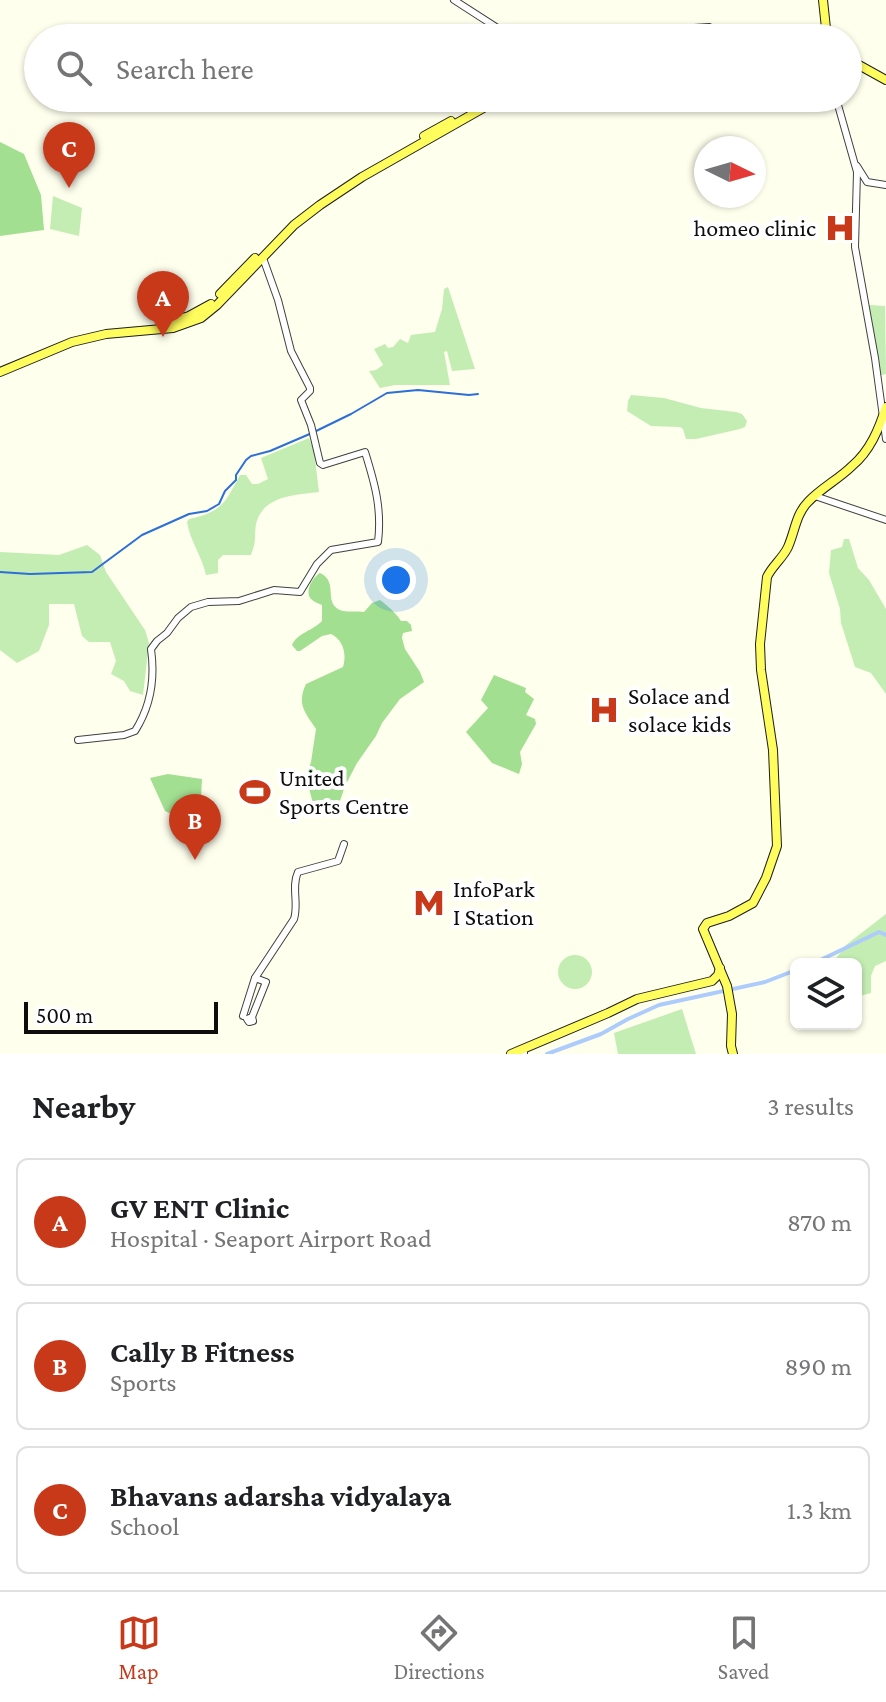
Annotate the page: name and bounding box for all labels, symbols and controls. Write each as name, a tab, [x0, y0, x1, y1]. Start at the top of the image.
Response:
search box	[24, 24, 862, 112]
icon: search	[52, 46, 96, 90]
text: Search here	[116, 52, 254, 85]
pin: C	[43, 122, 95, 188]
north arrow	[694, 136, 766, 208]
hospital icon: homeo clinic	[823, 211, 857, 245]
place label: homeo clinic	[693, 214, 816, 241]
pin: A	[137, 271, 189, 337]
your location	[376, 560, 416, 600]
place label: Solace and solace kids	[628, 682, 731, 737]
hospital icon: Solace and solace kids	[587, 693, 621, 727]
place label: United Sports Centre	[279, 764, 409, 819]
sports icon: United Sports Centre	[238, 775, 272, 809]
pin: B	[169, 794, 221, 860]
place label: InfoPark I Station	[453, 875, 535, 930]
metro station icon: InfoPark I Station	[412, 886, 446, 920]
map controls	[790, 958, 862, 1030]
button: layers	[790, 958, 862, 1030]
scale bar	[24, 998, 218, 1034]
text: 500 m	[36, 1003, 93, 1028]
text: Nearby	[32, 1088, 135, 1125]
text: 3 results	[767, 1092, 854, 1121]
text: GV ENT Clinic	[110, 1191, 289, 1224]
text: A	[52, 1208, 68, 1237]
text: 870 m	[787, 1208, 852, 1237]
text: Hospital · Seaport Airport Road	[110, 1224, 432, 1253]
text: Cally B Fitness	[110, 1335, 294, 1368]
text: B	[52, 1352, 68, 1381]
text: 890 m	[785, 1352, 852, 1381]
text: Sports	[110, 1368, 177, 1397]
text: Bhavans adarsha vidyalaya	[110, 1479, 451, 1512]
text: C	[52, 1496, 68, 1525]
text: 1.3 km	[787, 1496, 852, 1525]
text: School	[110, 1512, 179, 1541]
tab: Map	[117, 1611, 161, 1684]
tab: Directions	[394, 1611, 485, 1684]
tab: Saved	[718, 1611, 769, 1684]

